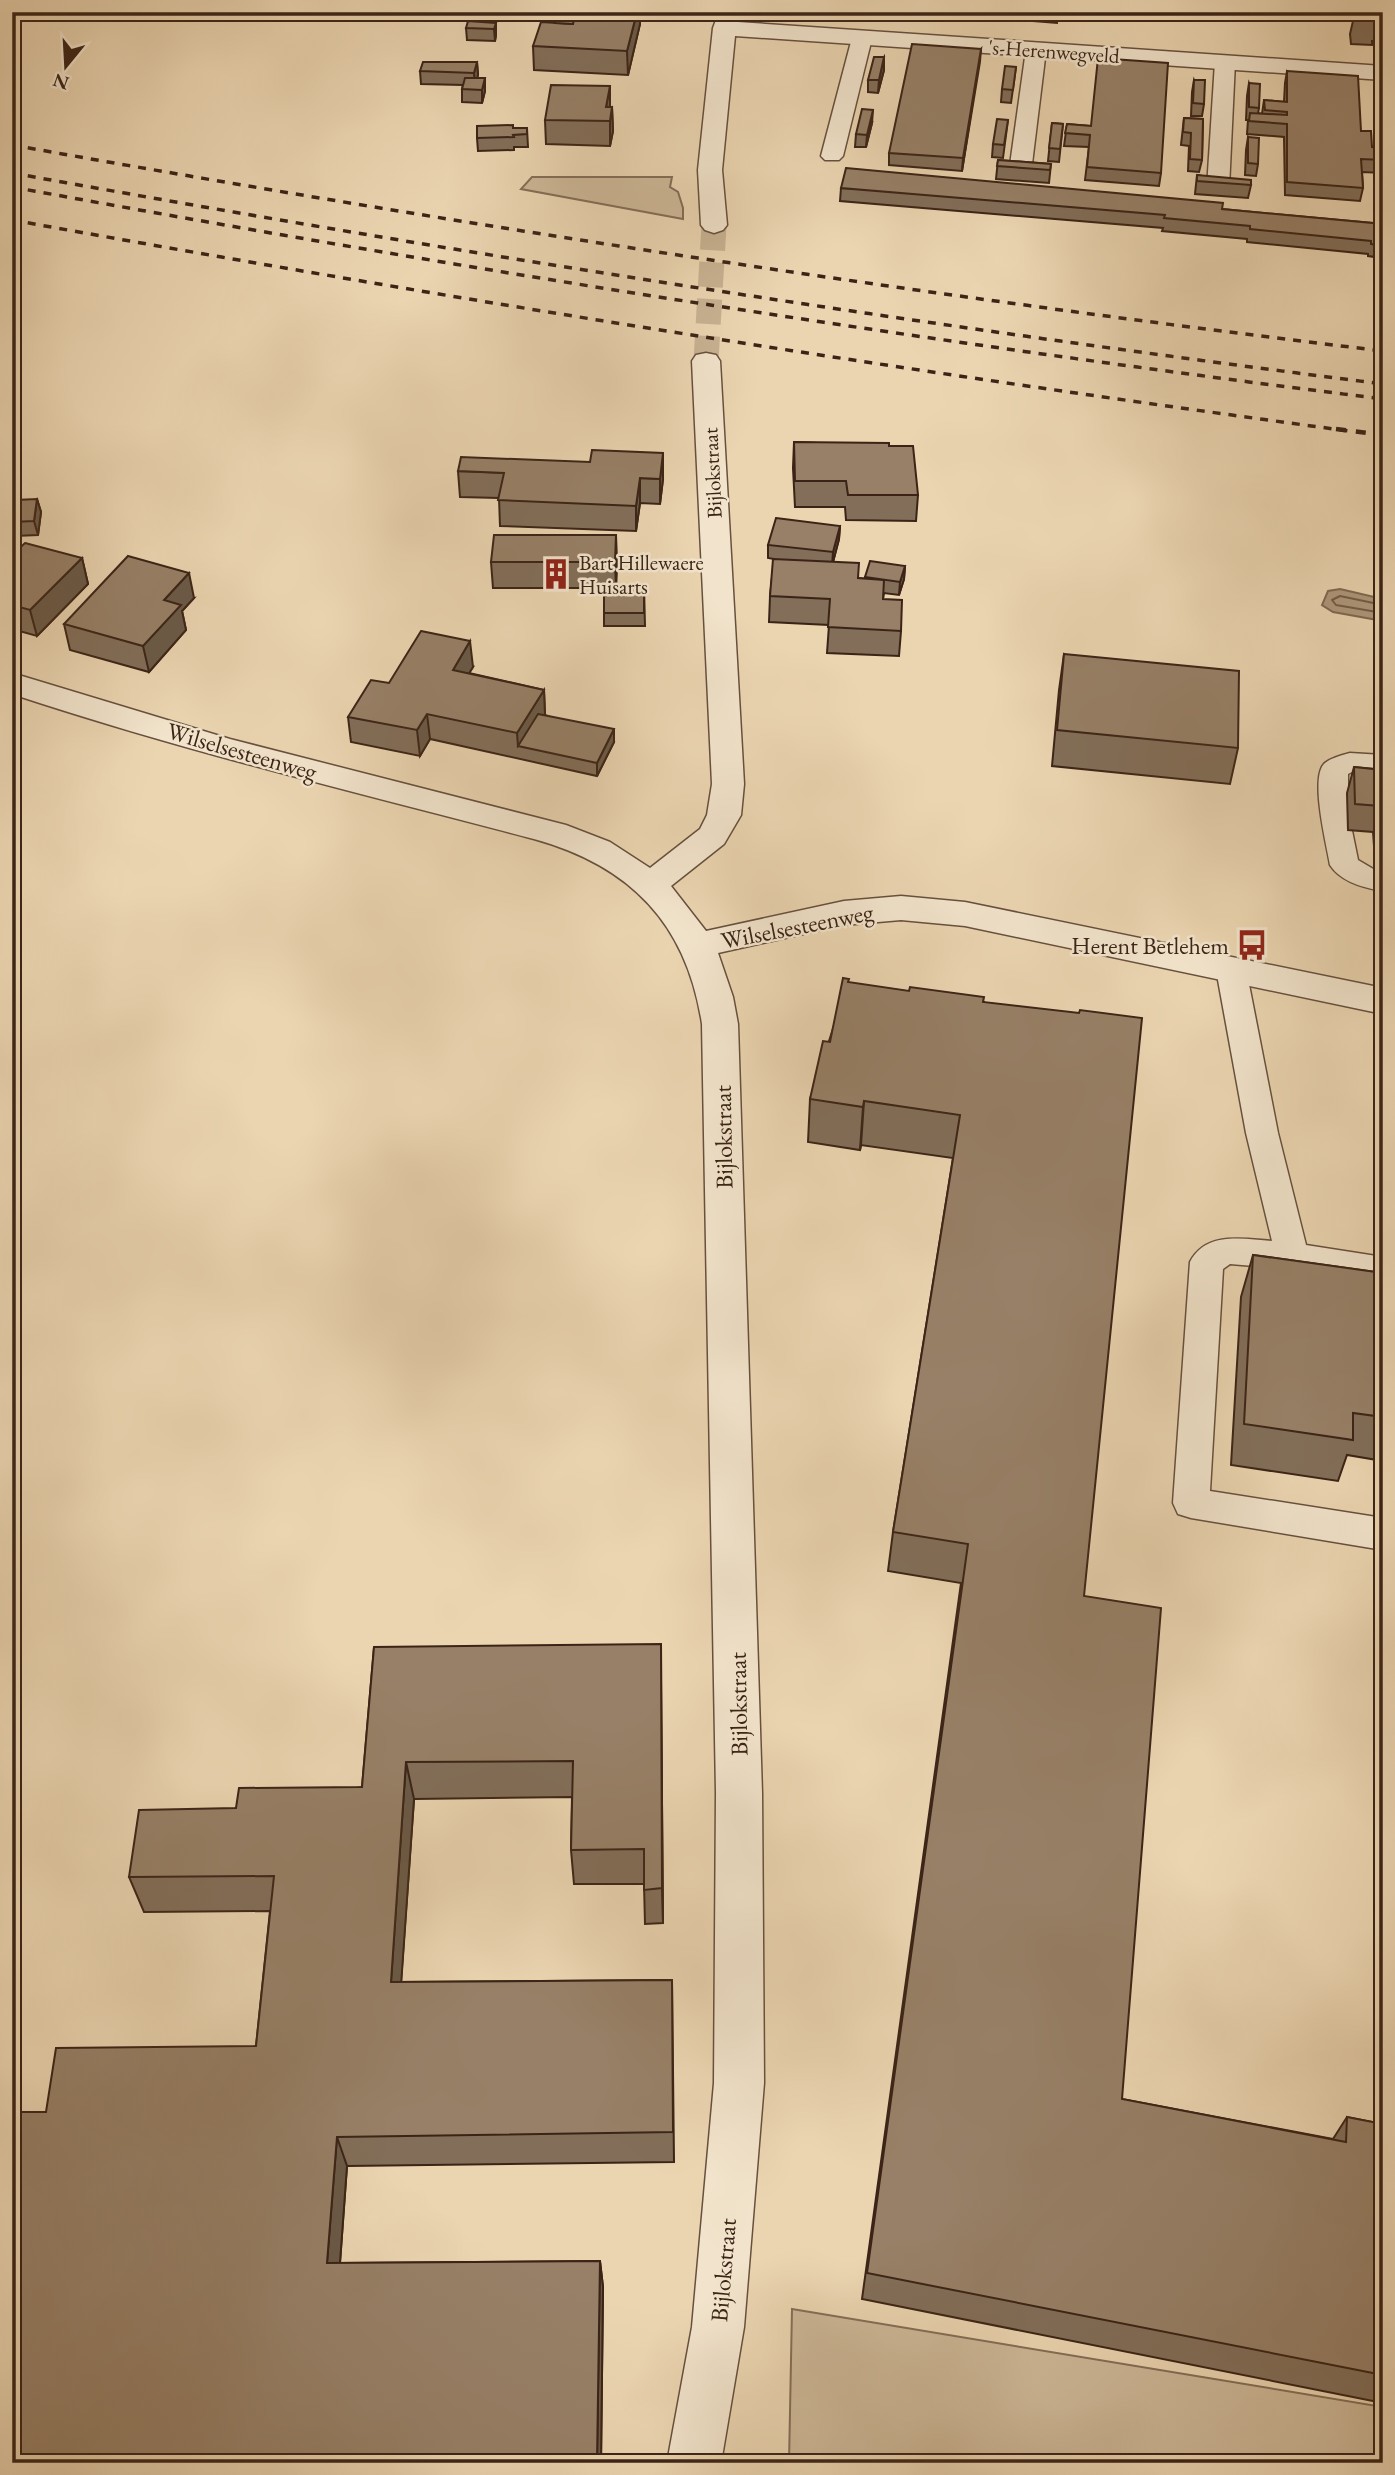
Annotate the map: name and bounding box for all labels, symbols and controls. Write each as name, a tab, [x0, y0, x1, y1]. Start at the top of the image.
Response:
north arrow	[32, 32, 102, 102]
street label: 's-Herenwegveld	[988, 33, 1121, 69]
text: N	[49, 67, 72, 96]
street label: Bijlokstraat	[696, 426, 728, 519]
place label: Bart Hillewaere Huisarts	[579, 549, 704, 600]
building icon: Bart Hillewaere Huisarts	[539, 557, 573, 591]
street label: Wilselsesteenweg	[163, 715, 321, 787]
street label: Wilselsesteenweg	[718, 896, 876, 956]
bus stop icon: Herent Betlehem	[1235, 928, 1269, 962]
place label: Herent Betlehem	[1071, 930, 1229, 961]
street label: Bijlokstraat	[707, 1084, 739, 1189]
street label: Bijlokstraat	[722, 1651, 754, 1756]
street label: Bijlokstraat	[703, 2216, 743, 2323]

